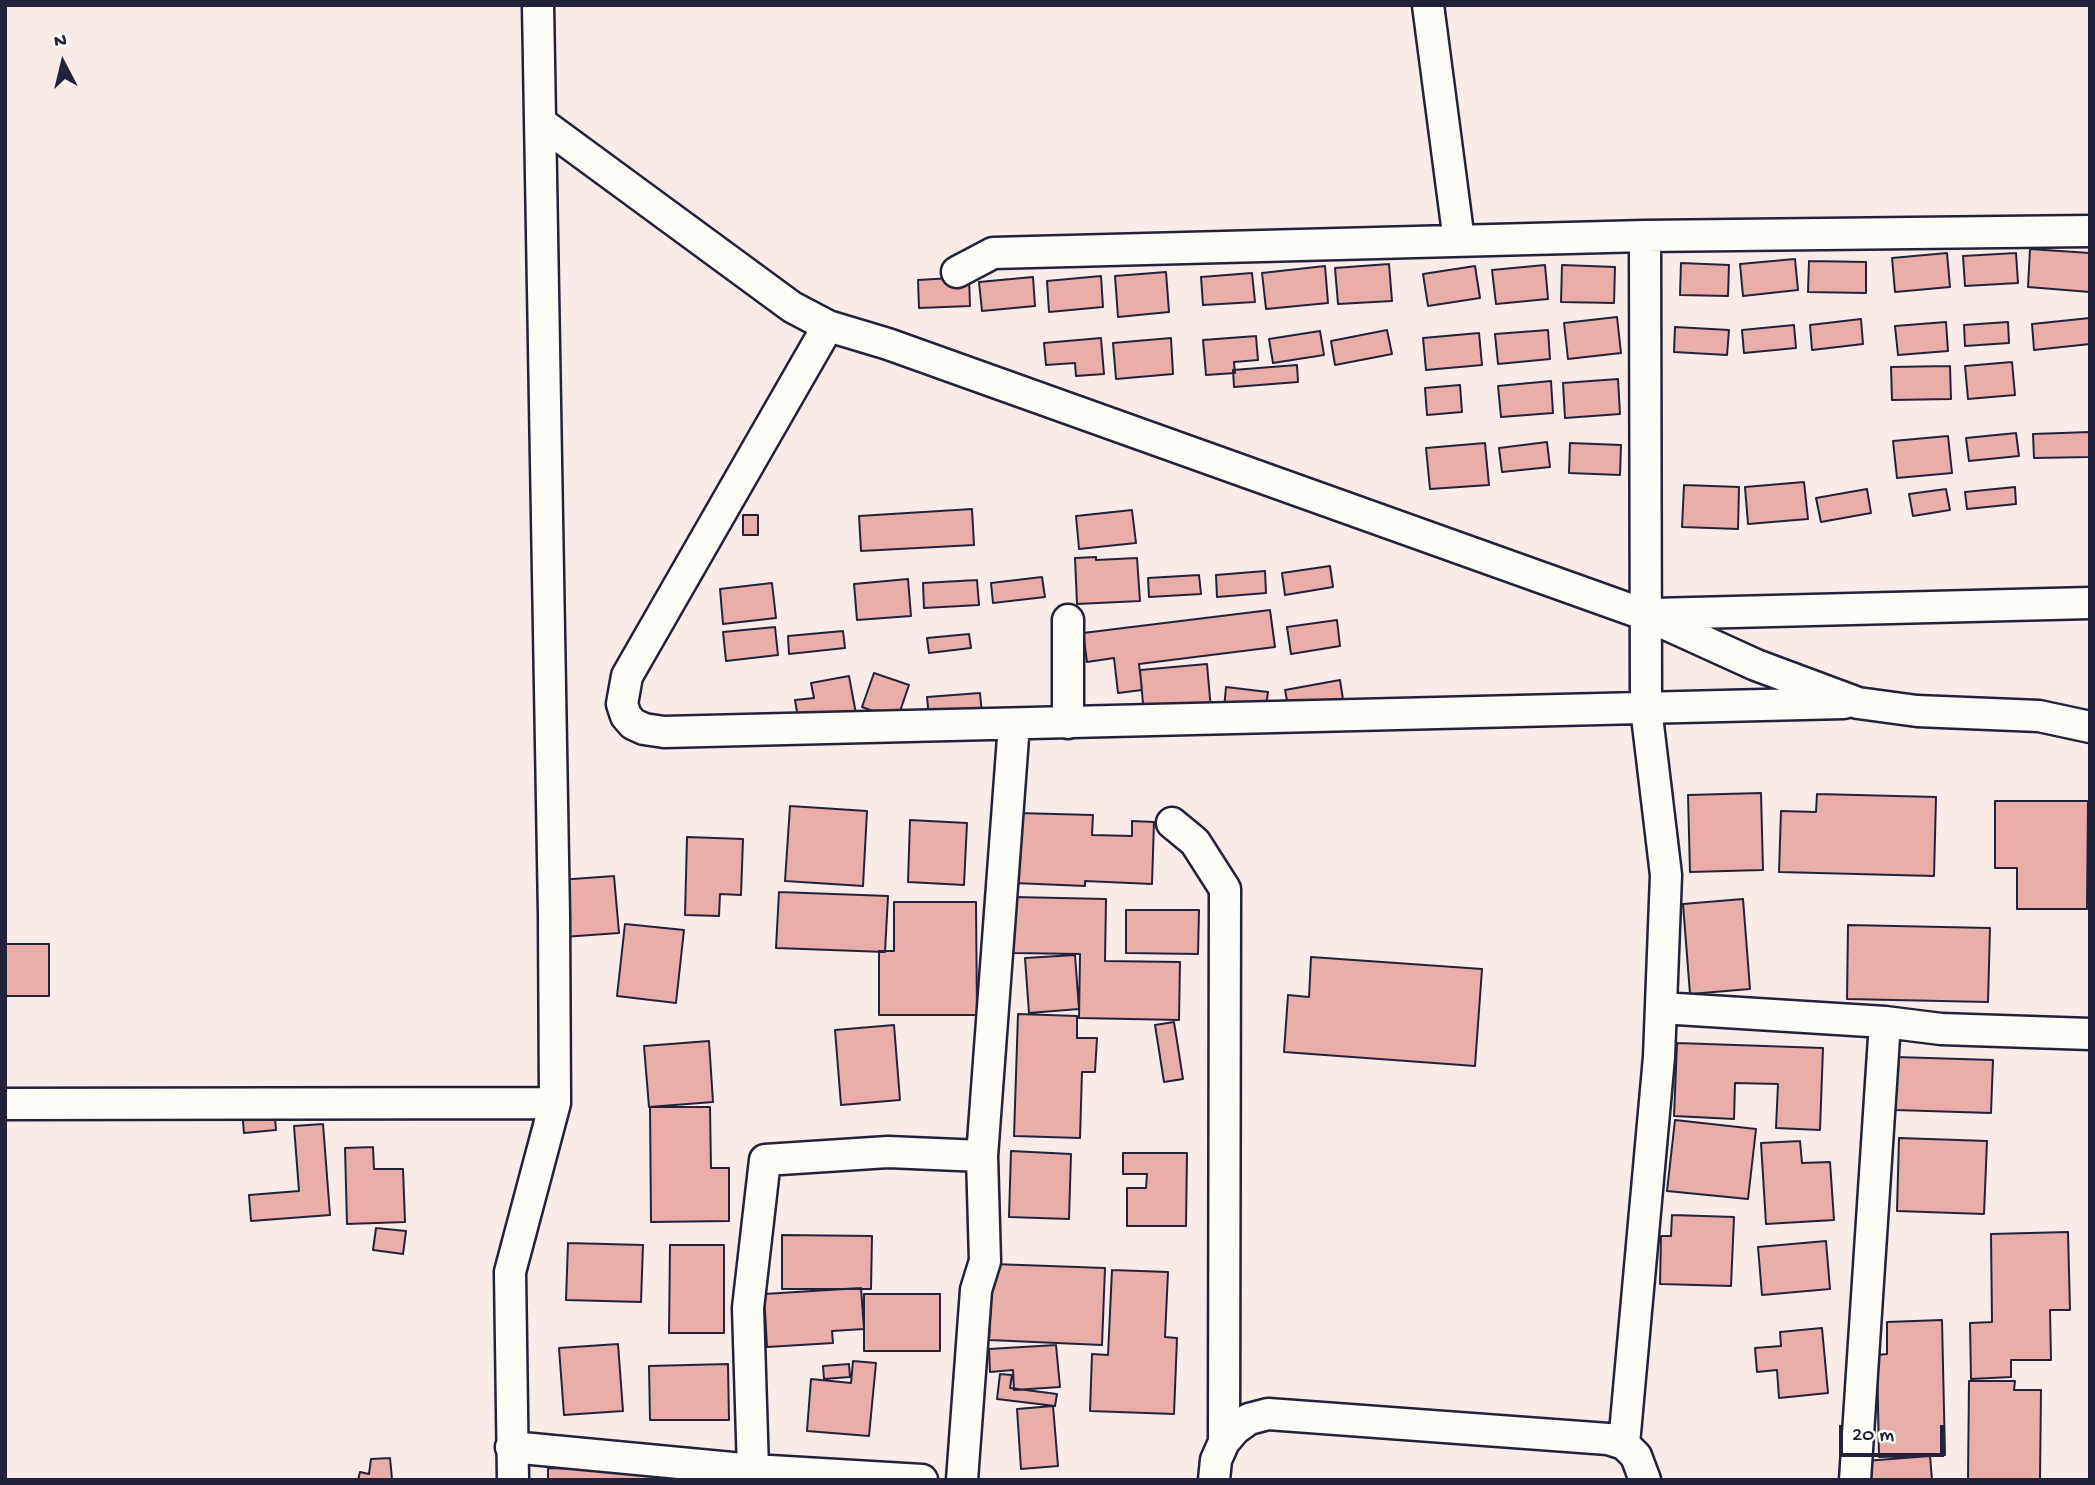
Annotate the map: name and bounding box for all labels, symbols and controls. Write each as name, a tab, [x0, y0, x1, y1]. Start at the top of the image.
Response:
north arrow	[28, 28, 98, 98]
text: N	[53, 29, 68, 54]
scale bar	[1843, 1412, 1948, 1456]
text: 20 m	[1852, 1424, 1894, 1449]

